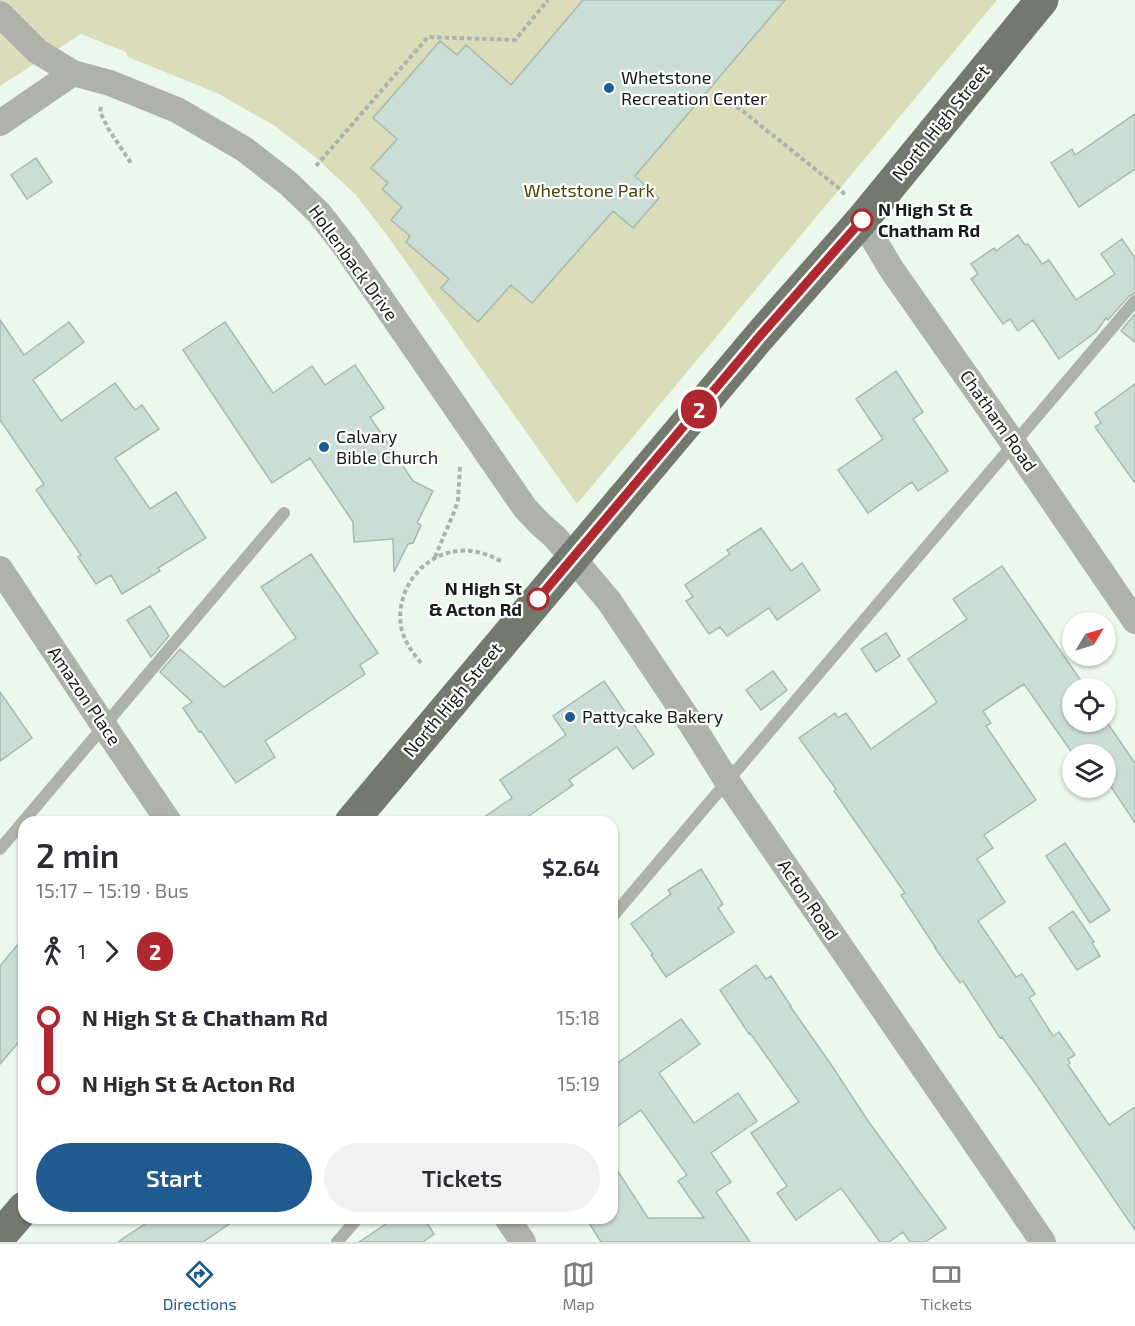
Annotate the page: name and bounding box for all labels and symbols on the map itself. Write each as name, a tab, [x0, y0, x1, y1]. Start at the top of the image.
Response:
street label: North High Street	[887, 60, 994, 185]
place label: Whetstone Recreation Center	[621, 66, 767, 109]
marker: Whetstone Recreation Center	[602, 81, 616, 95]
park label: Whetstone Park	[523, 179, 655, 201]
place label: N High St & Chatham Rd	[878, 198, 980, 241]
street label: Hollenback Drive	[304, 200, 403, 325]
marker: N High St & Chatham Rd	[851, 209, 873, 231]
street label: Chatham Road	[956, 365, 1042, 475]
line badge: 2	[680, 390, 718, 428]
place label: Calvary Bible Church	[336, 425, 438, 468]
marker: Calvary Bible Church	[317, 440, 331, 454]
place label: N High St & Acton Rd	[429, 577, 523, 620]
marker: N High St & Acton Rd	[527, 588, 549, 610]
north arrow	[1062, 612, 1116, 666]
street label: North High Street	[398, 638, 507, 761]
street label: Amazon Place	[44, 642, 126, 749]
place label: Pattycake Bakery	[582, 705, 724, 727]
marker: Pattycake Bakery	[563, 710, 577, 724]
street label: Acton Road	[774, 855, 844, 944]

